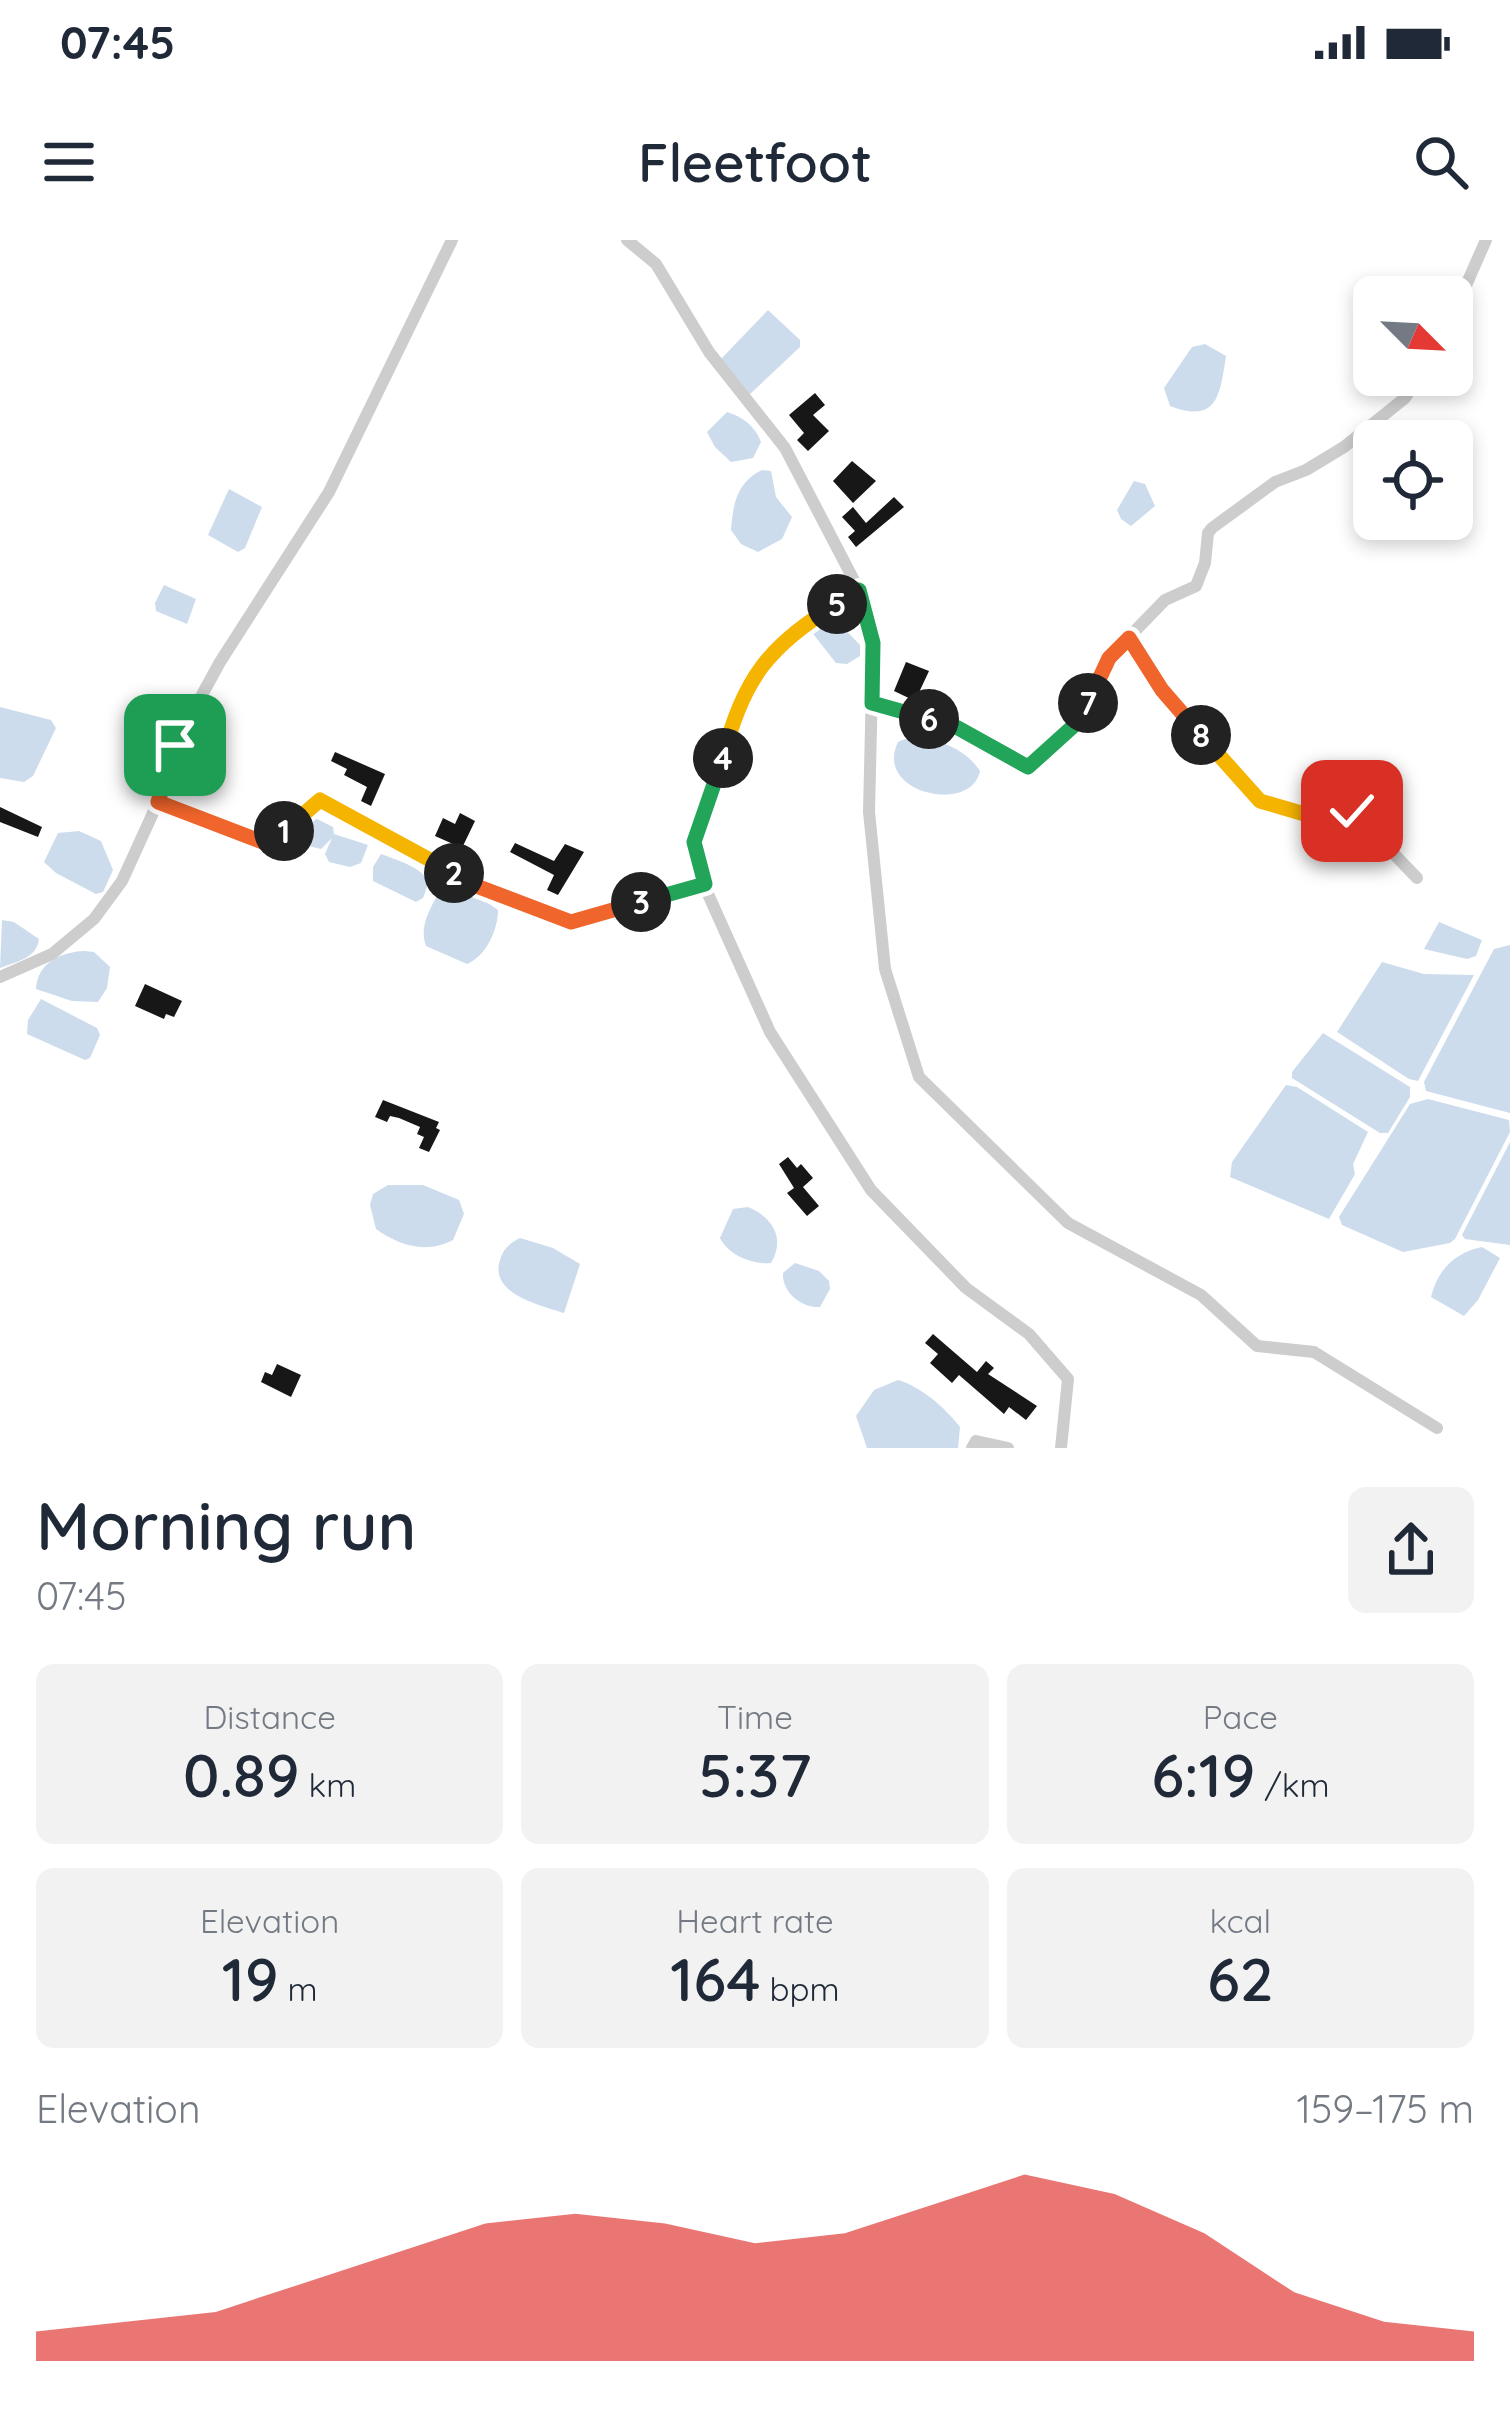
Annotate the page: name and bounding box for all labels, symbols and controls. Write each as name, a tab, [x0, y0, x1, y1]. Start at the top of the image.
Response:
text: 07:45	[60, 14, 175, 70]
text: Fleetfoot	[638, 128, 872, 196]
icon: menu	[36, 129, 102, 195]
icon: search	[1408, 129, 1474, 195]
north arrow	[1353, 276, 1473, 396]
map controls	[1353, 276, 1473, 540]
button: locate	[1353, 420, 1473, 540]
pin: 5	[807, 574, 867, 634]
text: 5	[827, 583, 847, 624]
pin: 7	[1058, 673, 1118, 733]
text: 7	[1079, 682, 1097, 723]
pin: 6	[899, 689, 959, 749]
pin	[124, 694, 226, 796]
text: 6	[920, 698, 938, 739]
pin: 8	[1171, 705, 1231, 765]
icon: arrive	[142, 712, 208, 778]
text: 8	[1192, 714, 1210, 755]
pin: 4	[693, 728, 753, 788]
text: 4	[713, 737, 733, 778]
pin	[1301, 760, 1403, 862]
icon: check	[1319, 778, 1385, 844]
pin: 1	[254, 801, 314, 861]
text: 1	[278, 810, 290, 851]
pin: 2	[424, 843, 484, 903]
text: 2	[445, 852, 463, 893]
pin: 3	[611, 872, 671, 932]
text: 3	[632, 881, 650, 922]
text: Morning run	[36, 1484, 417, 1567]
button: share	[1348, 1487, 1474, 1613]
text: 07:45	[36, 1571, 126, 1620]
text: Distance	[204, 1696, 336, 1737]
text: Time	[717, 1696, 793, 1737]
text: Pace	[1203, 1696, 1278, 1737]
text: 0.89	[183, 1737, 300, 1812]
text: 5:37	[699, 1737, 811, 1812]
text: 6:19	[1151, 1737, 1256, 1812]
text: km	[300, 1764, 356, 1805]
text: /km	[1256, 1764, 1330, 1805]
text: Elevation	[200, 1900, 339, 1941]
text: Heart rate	[676, 1900, 834, 1941]
text: kcal	[1210, 1900, 1271, 1941]
text: 19	[222, 1941, 279, 2016]
text: 164	[670, 1941, 761, 2016]
text: 62	[1207, 1941, 1274, 2016]
text: m	[279, 1968, 318, 2009]
text: bpm	[761, 1968, 840, 2009]
text: Elevation	[36, 2084, 200, 2133]
text: 159–175 m	[1297, 2084, 1474, 2133]

